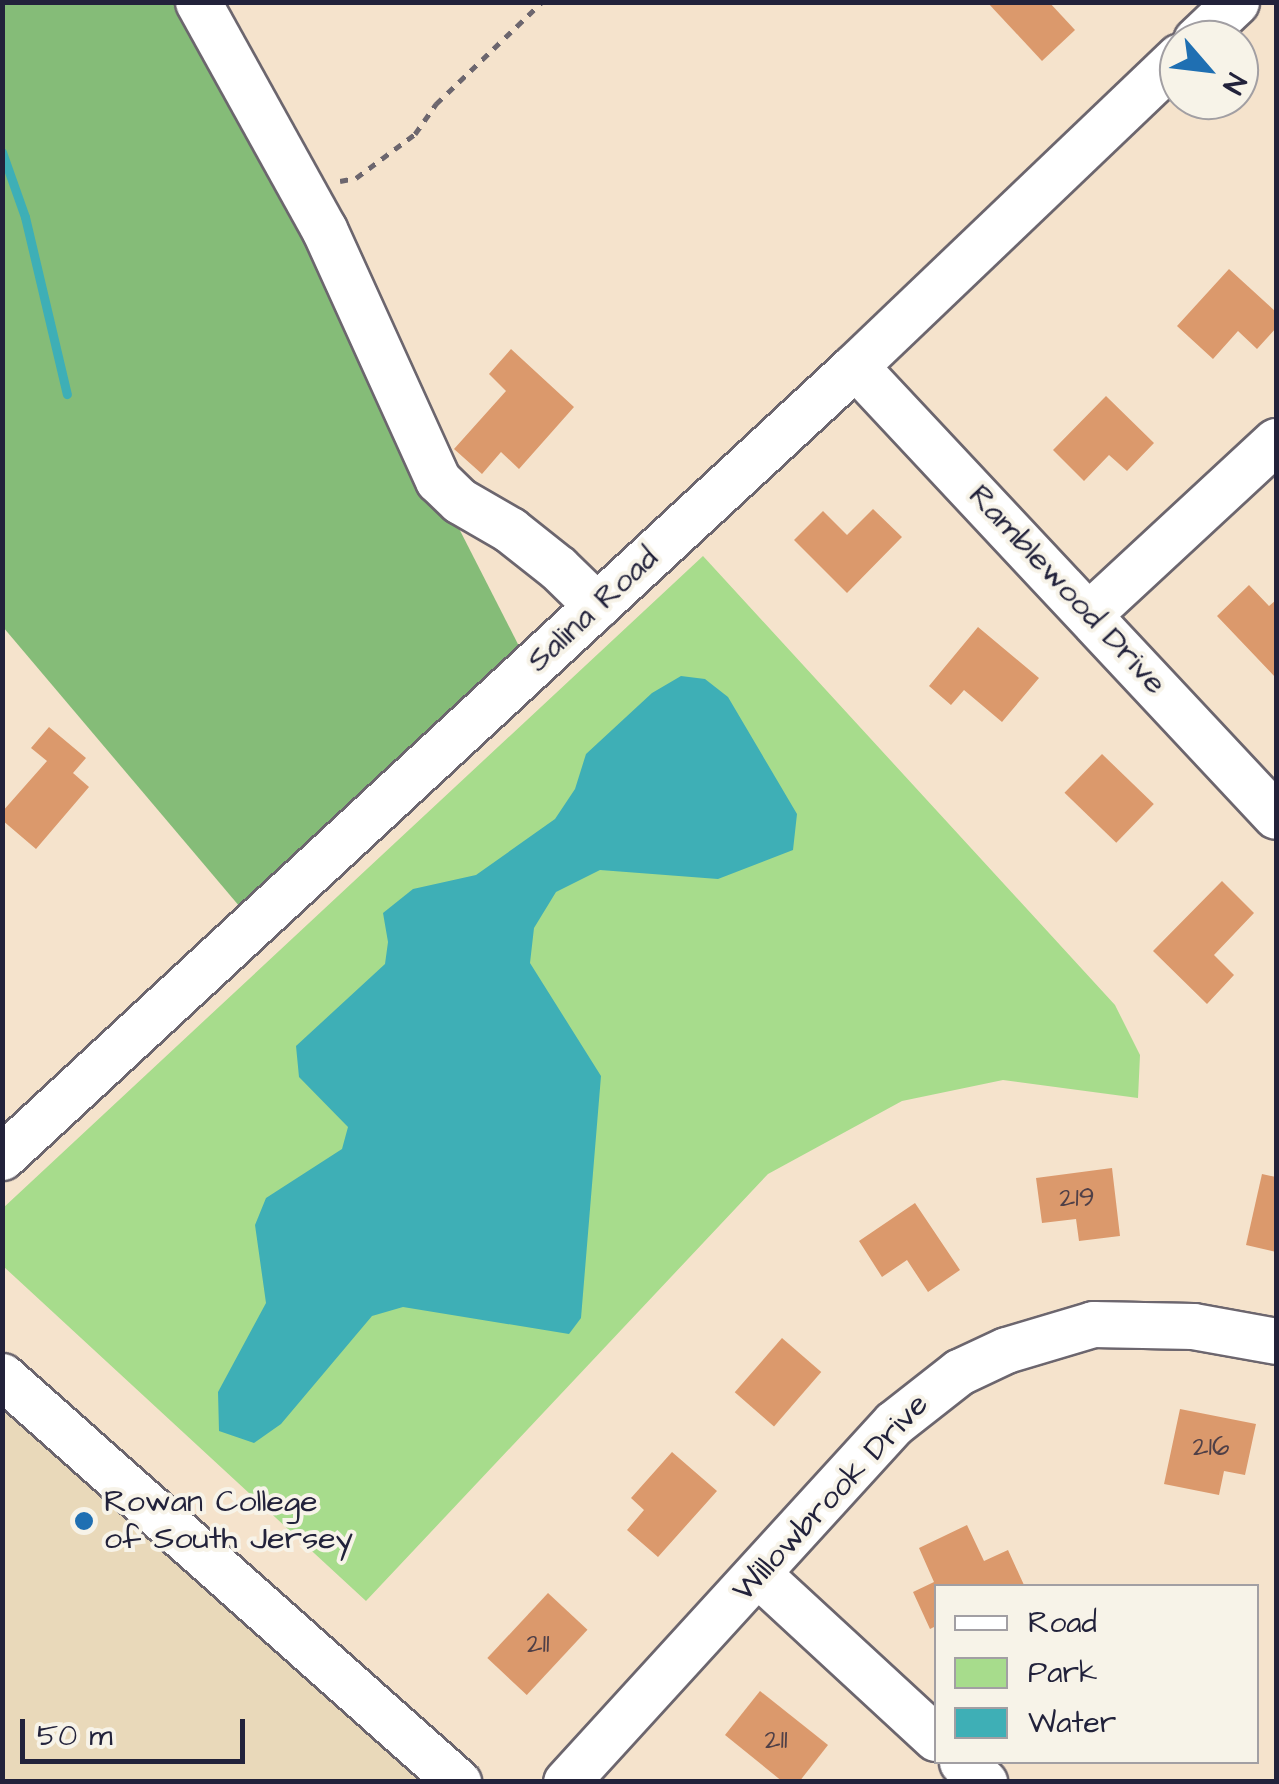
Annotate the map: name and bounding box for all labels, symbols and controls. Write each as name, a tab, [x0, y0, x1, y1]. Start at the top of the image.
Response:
north arrow	[1159, 20, 1259, 120]
text: N	[1213, 66, 1256, 100]
street label: Ramblewood Drive	[960, 477, 1174, 703]
street label: Salina Road	[519, 540, 667, 680]
house number: 219	[1059, 1181, 1095, 1215]
street label: Willowbrook Drive	[725, 1386, 937, 1610]
house number: 216	[1192, 1430, 1230, 1464]
place label: Rowan College of South Jersey	[104, 1484, 353, 1559]
marker: Rowan College of South Jersey	[73, 1510, 95, 1532]
legend	[934, 1584, 1259, 1764]
text: Road	[1028, 1602, 1097, 1644]
house number: 211	[526, 1627, 550, 1661]
text: Park	[1028, 1652, 1097, 1694]
scale bar	[25, 1699, 250, 1761]
text: Water	[1028, 1702, 1116, 1744]
text: 50 m	[37, 1715, 113, 1757]
house number: 211	[764, 1723, 788, 1757]

